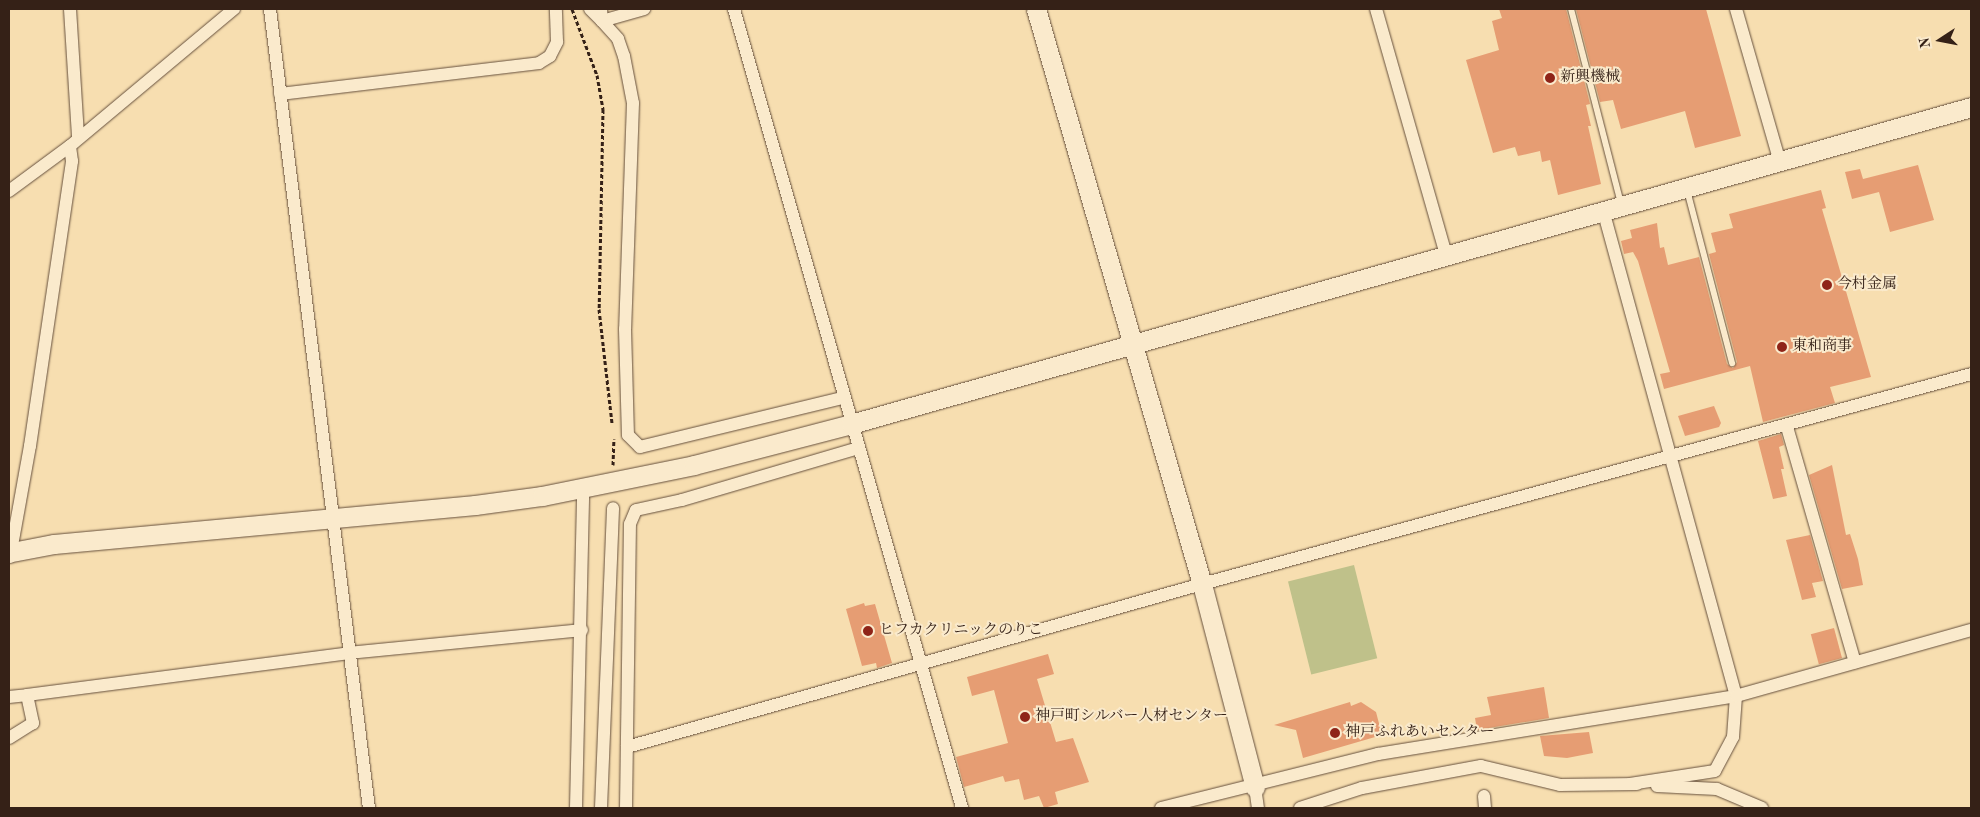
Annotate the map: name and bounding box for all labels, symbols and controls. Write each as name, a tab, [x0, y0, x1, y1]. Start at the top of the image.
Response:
north arrow	[1915, 15, 1965, 65]
text: N	[1917, 36, 1933, 49]
place label: 新興機械	[1560, 69, 1620, 87]
marker: 新興機械	[1544, 72, 1556, 84]
place label: 今村金属	[1837, 276, 1897, 294]
marker: 今村金属	[1821, 279, 1833, 291]
place label: 東和商事	[1792, 338, 1852, 356]
marker: 東和商事	[1776, 341, 1788, 353]
place label: ヒフカクリニックのりこ	[879, 622, 1044, 640]
marker: ヒフカクリニックのりこ	[861, 624, 875, 638]
place label: 神戸町シルバー人材センター	[1035, 708, 1230, 726]
marker: 神戸町シルバー人材センター	[1019, 711, 1031, 723]
place label: 神戸ふれあいセンター	[1345, 724, 1495, 742]
marker: 神戸ふれあいセンター	[1329, 727, 1341, 739]

